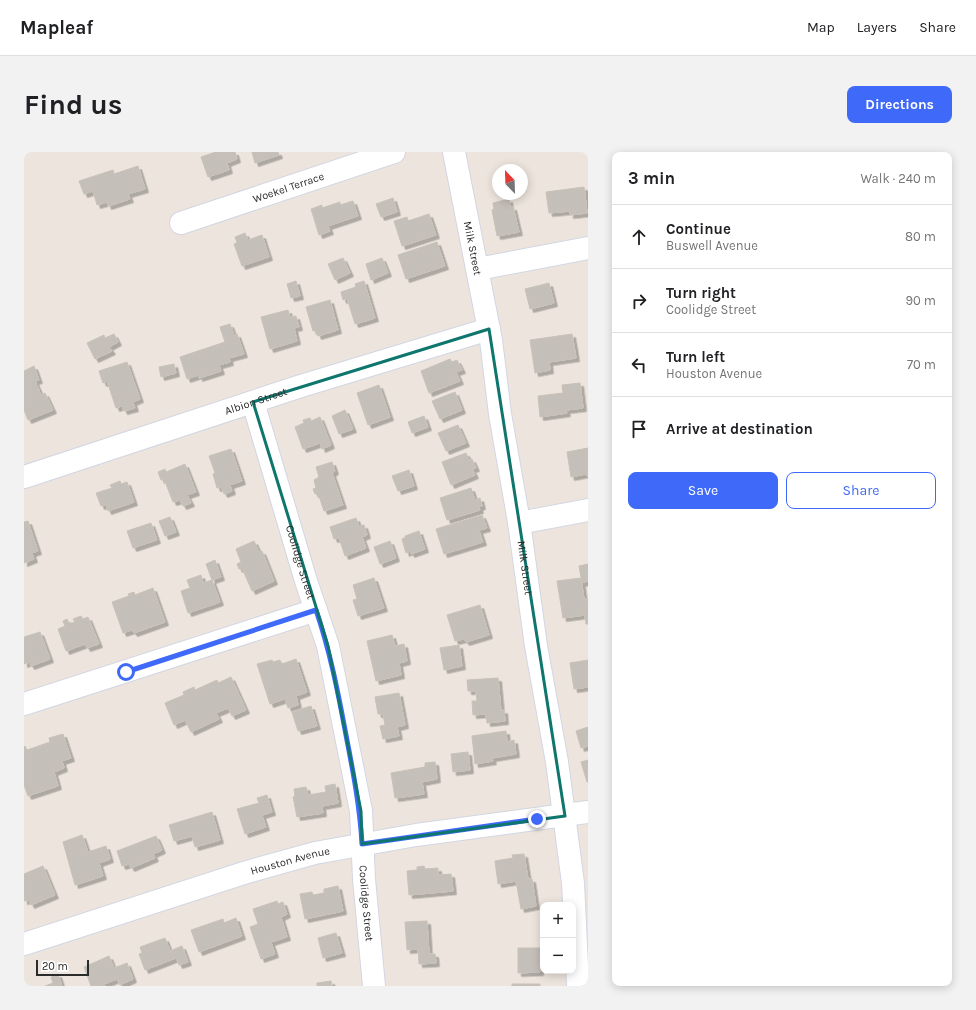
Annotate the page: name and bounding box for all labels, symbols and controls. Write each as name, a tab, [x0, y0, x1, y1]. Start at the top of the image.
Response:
text: Mapleaf	[20, 17, 93, 39]
text: Map	[807, 19, 835, 36]
text: Layers	[857, 19, 897, 36]
text: Share	[919, 19, 956, 36]
button: Directions	[847, 86, 952, 123]
text: Find us	[24, 88, 123, 121]
north arrow	[492, 164, 528, 200]
text: 3 min	[628, 168, 675, 188]
street label: Woekel Terrace	[251, 169, 326, 205]
text: Walk · 240 m	[860, 171, 936, 186]
street label: Milk Street	[461, 220, 485, 276]
text: Continue	[666, 220, 731, 238]
icon: ahead	[628, 226, 650, 248]
text: 80 m	[905, 229, 936, 244]
text: Buswell Avenue	[666, 238, 758, 253]
text: Turn right	[666, 284, 736, 302]
icon: right	[628, 290, 650, 312]
text: 90 m	[905, 293, 936, 308]
text: Coolidge Street	[666, 302, 756, 317]
text: Turn left	[666, 348, 725, 366]
icon: left	[628, 354, 650, 376]
text: 70 m	[907, 357, 936, 372]
text: Houston Avenue	[666, 366, 762, 381]
street label: Albion Street	[223, 385, 289, 417]
icon: arrive	[628, 418, 650, 440]
text: Arrive at destination	[666, 420, 813, 438]
button: Save	[628, 472, 778, 509]
button: Share	[786, 472, 936, 509]
street label: Coolidge Street	[283, 524, 318, 601]
street label: Milk Street	[515, 540, 535, 596]
route start	[117, 663, 135, 681]
route end	[528, 810, 546, 828]
street label: Houston Avenue	[249, 844, 331, 877]
street label: Coolidge Street	[357, 865, 376, 942]
map controls	[540, 902, 576, 974]
button: +	[540, 902, 576, 938]
button: −	[540, 938, 576, 974]
scale bar	[36, 958, 89, 977]
text: 20 m	[42, 960, 68, 973]

